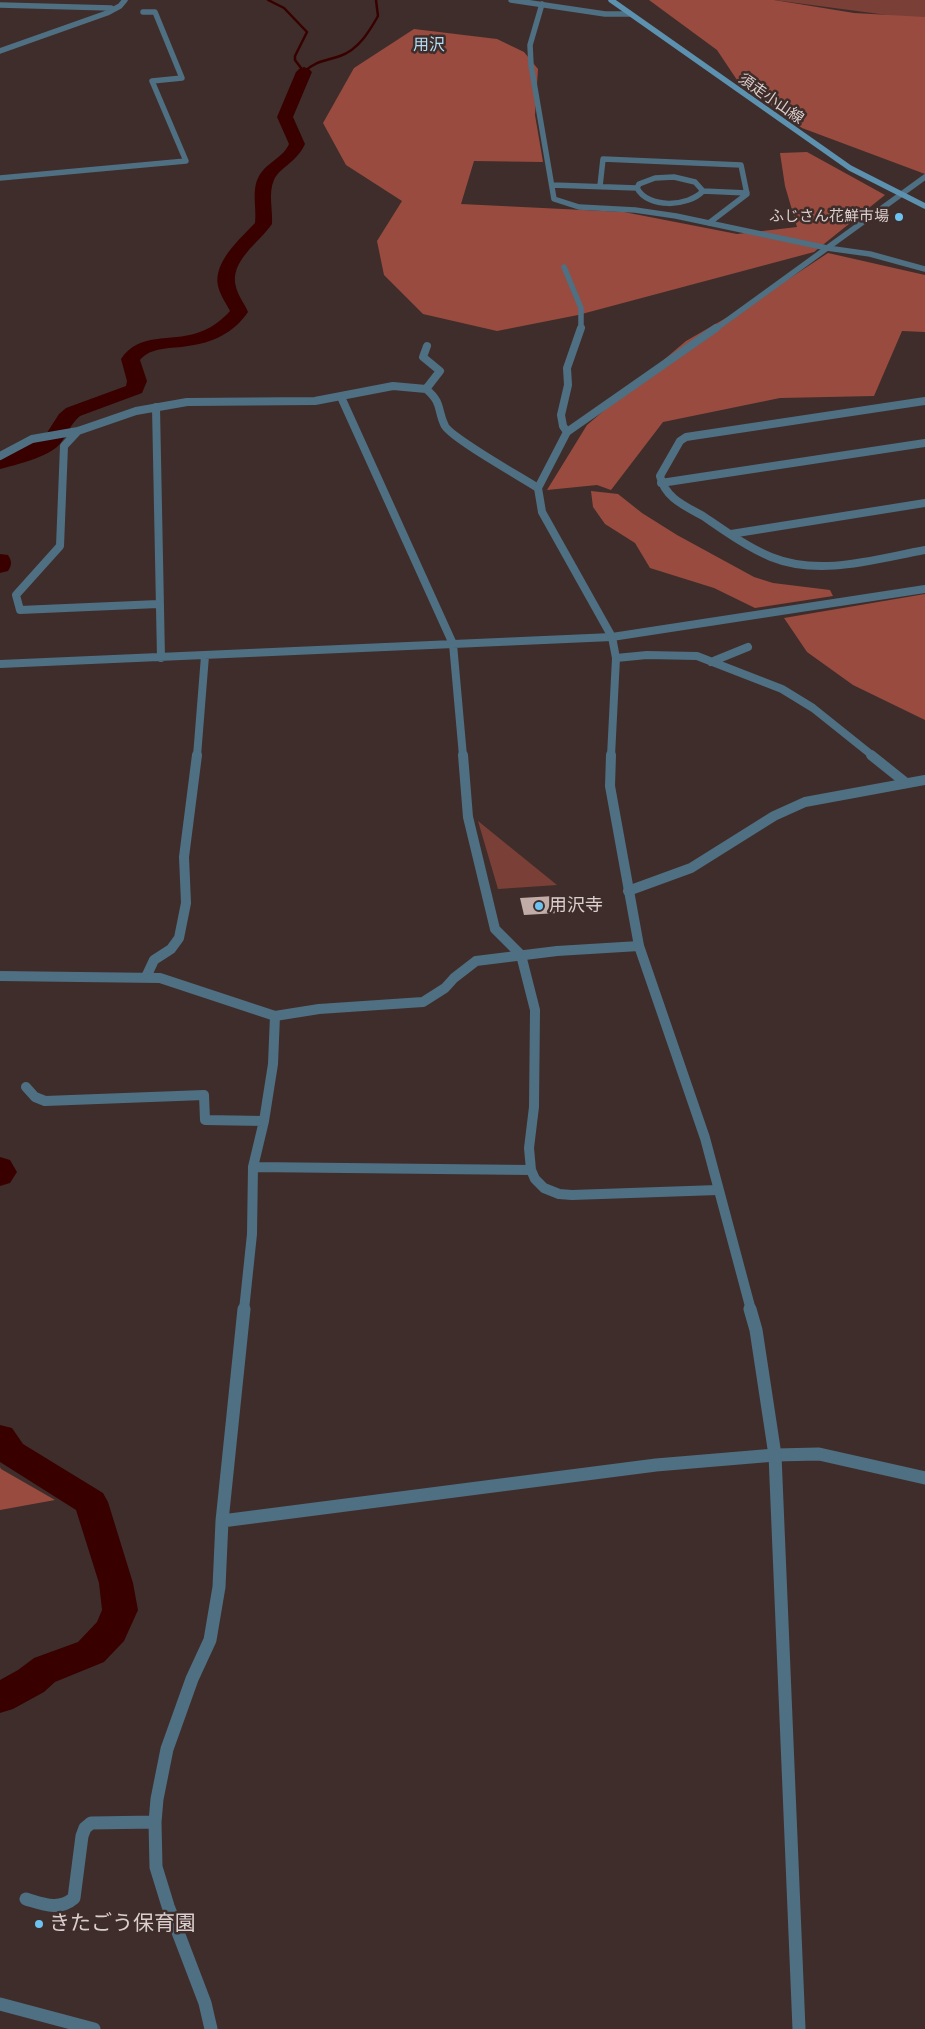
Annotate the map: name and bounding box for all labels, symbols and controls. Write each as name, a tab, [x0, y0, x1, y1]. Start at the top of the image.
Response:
district label: 用沢	[413, 35, 445, 55]
street label: 須走小山線	[735, 70, 807, 128]
place label: ふじさん花鮮市場	[769, 208, 889, 226]
marker: ふじさん花鮮市場	[893, 211, 905, 223]
place label: 用沢寺	[549, 895, 603, 917]
marker: 用沢寺	[533, 900, 545, 912]
place label: きたごう保育園	[49, 1911, 196, 1937]
marker: きたごう保育園	[33, 1918, 45, 1930]

